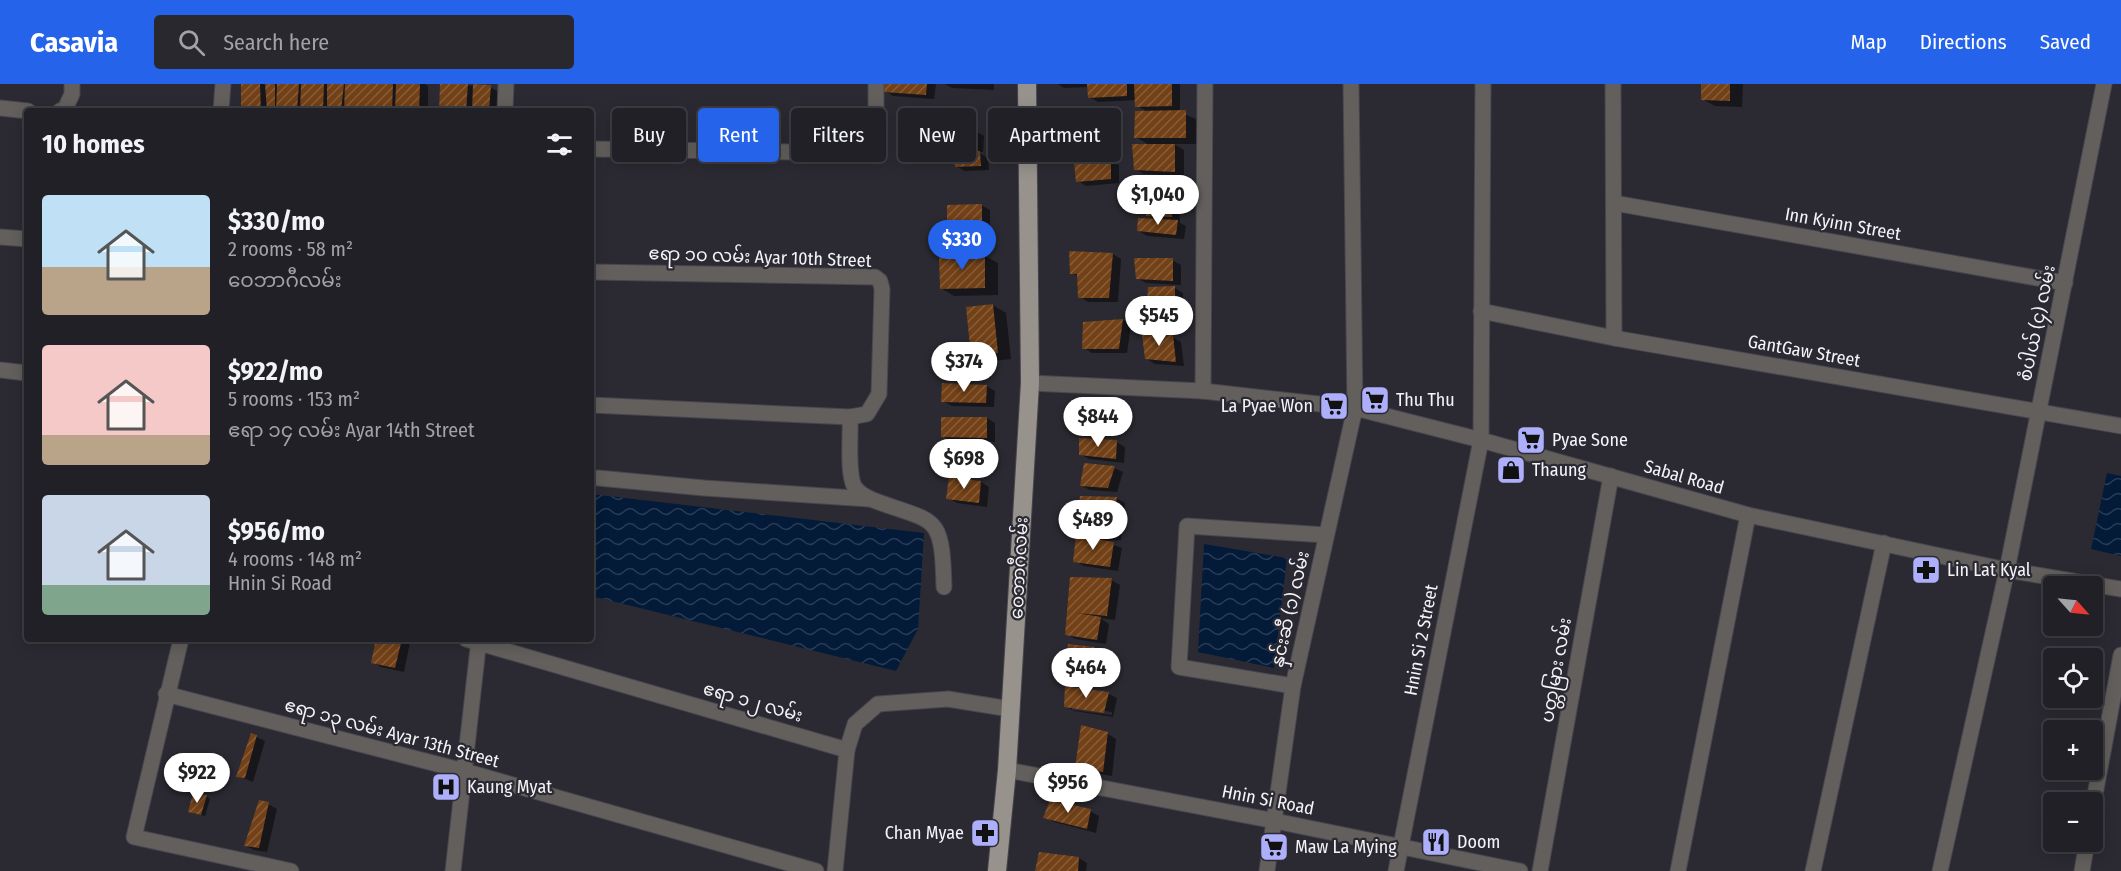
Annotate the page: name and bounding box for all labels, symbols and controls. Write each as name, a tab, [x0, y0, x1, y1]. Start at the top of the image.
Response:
search box	[154, 15, 574, 69]
text: Casavia	[30, 26, 118, 59]
icon: search	[175, 26, 208, 59]
text: Search here	[223, 29, 329, 56]
text: Map	[1850, 29, 1887, 55]
text: Directions	[1920, 29, 2007, 55]
text: Saved	[2040, 29, 2091, 55]
chip: Buy	[612, 108, 686, 162]
chip: Rent	[698, 108, 779, 162]
chip: Filters	[791, 108, 886, 162]
chip: New	[898, 108, 976, 162]
chip: Apartment	[988, 108, 1121, 162]
icon: filters	[543, 128, 576, 161]
text: 10 homes	[42, 129, 145, 160]
pin: $1,040	[1109, 175, 1207, 226]
text: $1,040	[1131, 182, 1185, 206]
street label: Inn Kyinn Street	[1783, 203, 1903, 245]
text: $330/mo	[228, 206, 325, 237]
icon: home	[90, 219, 162, 291]
pin: $330	[926, 220, 998, 271]
text: $330	[942, 227, 982, 251]
text: 2 rooms · 58 m²	[228, 237, 353, 261]
street label: ဧရာ ၁၀ လမ်း Ayar 10th Street	[648, 240, 872, 276]
street label: စံပါယ် (၄) လမ်း	[2012, 262, 2064, 384]
text: ဝေဘာဂီလမ်း	[228, 268, 342, 292]
pin: $545	[1123, 296, 1195, 347]
text: $545	[1139, 303, 1179, 327]
street label: GantGaw Street	[1746, 330, 1862, 372]
pin: $374	[928, 342, 1000, 393]
text: $374	[945, 349, 983, 373]
text: $922/mo	[228, 356, 323, 387]
icon: home	[90, 369, 162, 441]
supermarket icon: Thu Thu	[1359, 384, 1391, 416]
text: 5 rooms · 153 m²	[228, 387, 360, 411]
place label: Thu Thu	[1396, 389, 1455, 411]
supermarket icon: La Pyae Won	[1318, 390, 1350, 422]
place label: La Pyae Won	[1221, 395, 1313, 417]
pin: $844	[1062, 397, 1134, 448]
text: $844	[1077, 404, 1119, 428]
text: ဧရာ ၁၄ လမ်း Ayar 14th Street	[228, 418, 474, 442]
supermarket icon: Pyae Sone	[1515, 424, 1547, 456]
place label: Pyae Sone	[1552, 429, 1628, 451]
pin: $698	[928, 439, 1000, 490]
text: $698	[943, 446, 985, 470]
shop icon: Thaung	[1495, 454, 1527, 486]
street label: Sabal Road	[1642, 455, 1726, 499]
place label: Thaung	[1532, 459, 1587, 481]
pin: $489	[1057, 500, 1129, 551]
text: $489	[1073, 507, 1113, 531]
text: $956/mo	[228, 516, 325, 547]
street label: ဝေဘာဂီလမ်း	[1002, 516, 1033, 620]
icon: home	[90, 519, 162, 591]
text: 4 rooms · 148 m²	[228, 547, 362, 571]
street label: နှင်းဆီ (၁) လမ်း	[1263, 548, 1318, 670]
pharmacy icon: Lin Lat Kyal	[1910, 554, 1942, 586]
place label: Lin Lat Kyal	[1947, 559, 2031, 581]
text: Hnin Si Road	[228, 571, 332, 595]
north arrow	[2043, 576, 2103, 636]
map controls	[2043, 576, 2103, 852]
street label: Hnin Si 2 Street	[1399, 582, 1443, 697]
street label: ပတ္တမြား လမ်း	[1534, 616, 1580, 725]
pin: $464	[1050, 648, 1122, 699]
button: locate	[2043, 648, 2103, 708]
text: $464	[1066, 655, 1106, 679]
street label: ဧရာ ၁၂ လမ်း	[700, 675, 806, 731]
street label: ဧရာ ၁၃ လမ်း Ayar 13th Street	[281, 692, 502, 776]
button: +	[2043, 720, 2103, 780]
pin: $922	[161, 753, 233, 804]
text: $922	[178, 760, 216, 784]
pin: $956	[1032, 763, 1104, 814]
text: $956	[1048, 770, 1088, 794]
hospital icon: Kaung Myat	[430, 771, 462, 803]
place label: Kaung Myat	[467, 776, 552, 798]
street label: Hnin Si Road	[1220, 780, 1316, 820]
button: −	[2043, 792, 2103, 852]
pharmacy icon: Chan Myae	[969, 817, 1001, 849]
place label: Chan Myae	[885, 822, 964, 844]
restaurant icon: Doom	[1420, 826, 1452, 858]
supermarket icon: Maw La Mying	[1258, 831, 1290, 863]
place label: Doom	[1457, 831, 1500, 853]
place label: Maw La Mying	[1295, 836, 1397, 858]

